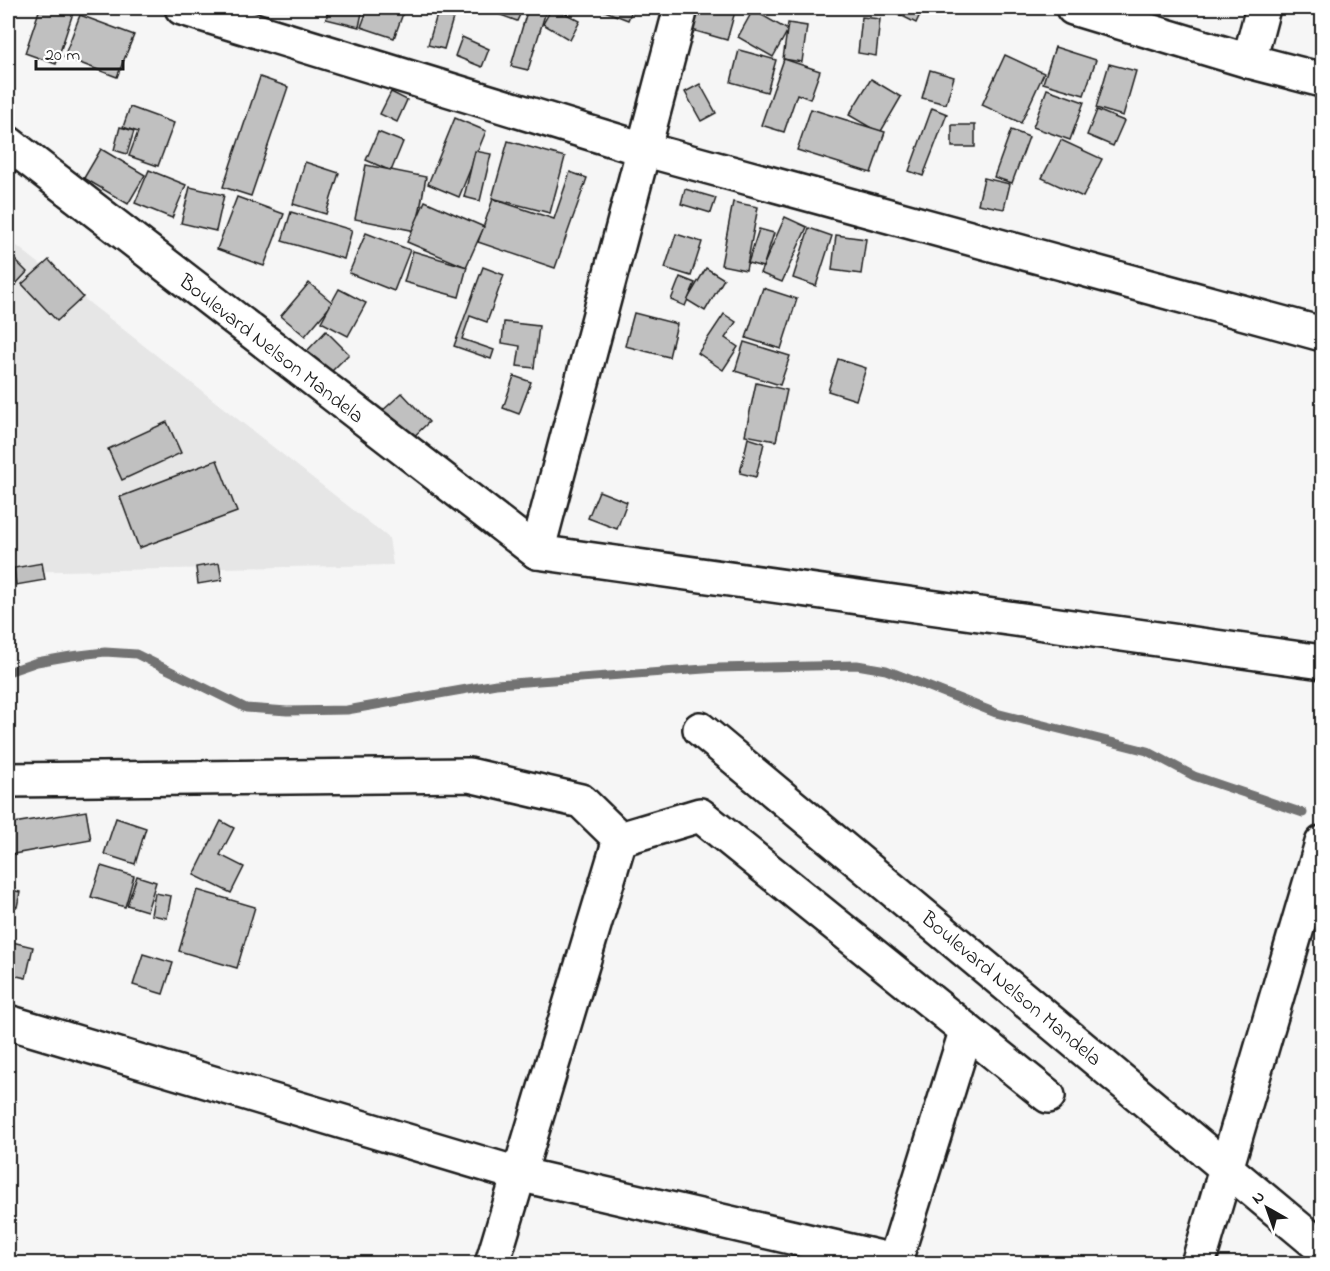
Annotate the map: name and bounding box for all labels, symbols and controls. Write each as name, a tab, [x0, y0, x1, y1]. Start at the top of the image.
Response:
scale bar	[36, 33, 123, 71]
text: 20 m	[45, 43, 80, 69]
street label: Boulevard Nelson Mandela	[171, 267, 370, 432]
street label: Boulevard Nelson Mandela	[913, 904, 1108, 1074]
north arrow	[1237, 1178, 1297, 1238]
text: N	[1247, 1185, 1271, 1211]

